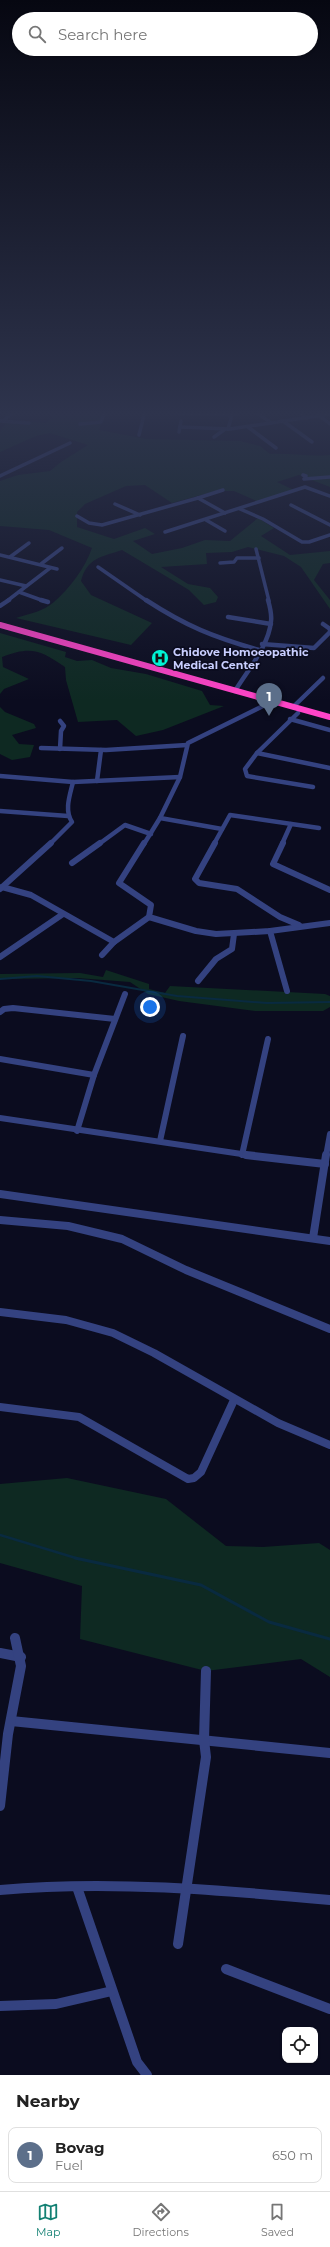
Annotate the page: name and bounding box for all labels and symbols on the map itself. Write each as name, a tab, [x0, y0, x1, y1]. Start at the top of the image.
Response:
place label: Chidove Homoeopathic Medical Center	[173, 645, 309, 672]
hospital icon: Chidove Homoeopathic Medical Center	[150, 648, 170, 668]
pin: 1	[256, 683, 282, 716]
your location	[140, 997, 160, 1017]

